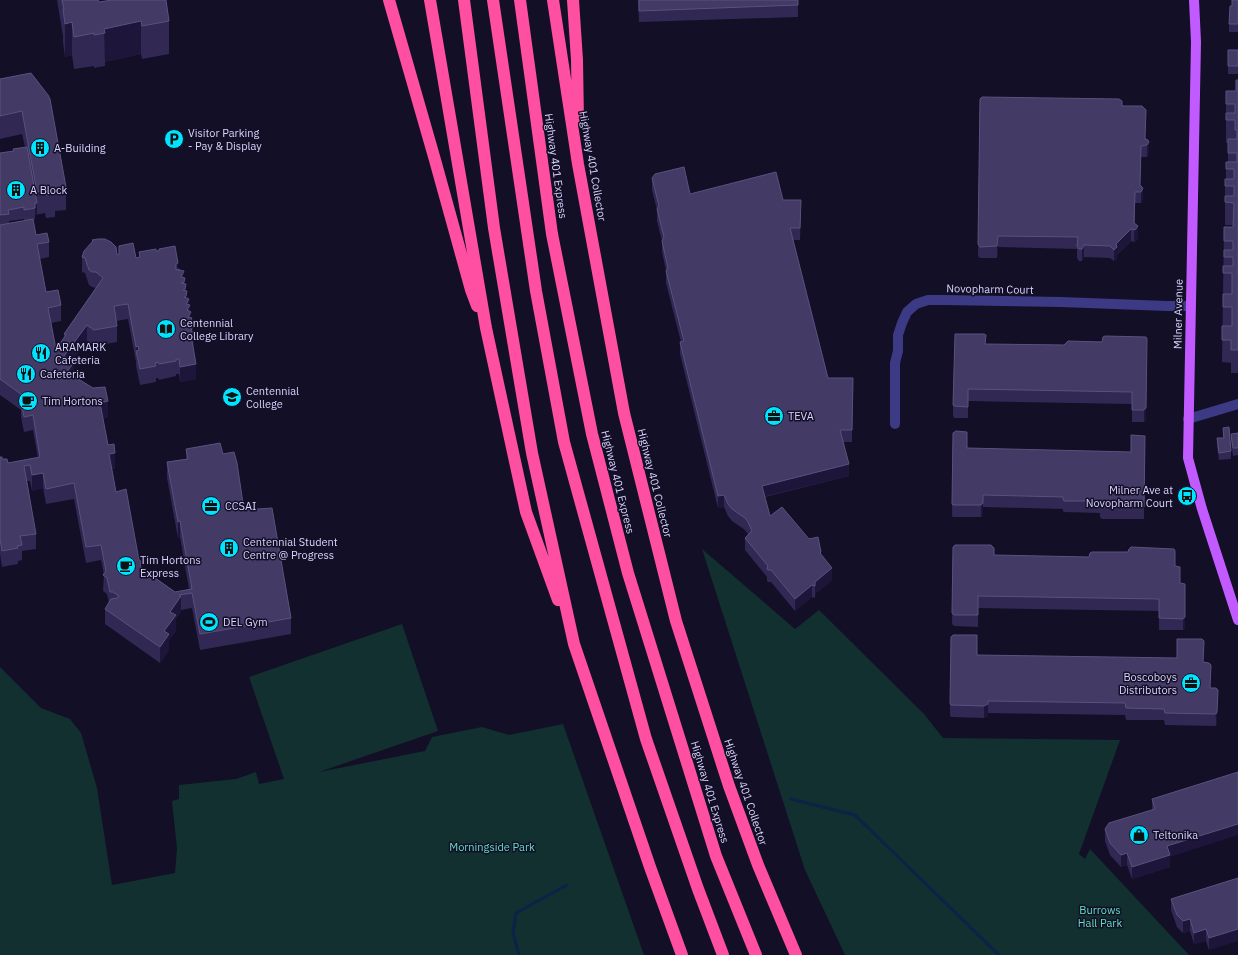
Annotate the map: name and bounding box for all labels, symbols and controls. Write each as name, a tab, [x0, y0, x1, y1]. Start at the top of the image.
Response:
street label: Highway 401 Collector	[576, 110, 610, 222]
street label: Highway 401 Express	[542, 112, 570, 220]
place label: Visitor Parking - Pay & Display	[188, 126, 262, 153]
parking icon: Visitor Parking - Pay & Display	[163, 128, 185, 150]
building icon: A-Building	[29, 137, 51, 159]
place label: A-Building	[54, 141, 106, 155]
building icon: A Block	[5, 179, 27, 201]
place label: A Block	[30, 183, 68, 197]
street label: Milner Avenue	[1170, 279, 1186, 349]
street label: Novopharm Court	[946, 281, 1034, 297]
place label: Centennial College Library	[180, 316, 254, 343]
library icon: Centennial College Library	[155, 318, 177, 340]
place label: ARAMARK Cafeteria	[55, 340, 106, 367]
restaurant icon: ARAMARK Cafeteria	[30, 342, 52, 364]
restaurant icon: Cafeteria	[15, 363, 37, 385]
place label: Cafeteria	[40, 367, 85, 381]
place label: Centennial College	[246, 384, 299, 411]
school or university icon: Centennial College	[221, 386, 243, 408]
cafe icon: Tim Hortons	[17, 390, 39, 412]
place label: Tim Hortons	[42, 394, 103, 408]
office icon: TEVA	[763, 405, 785, 427]
place label: TEVA	[788, 409, 814, 423]
street label: Highway 401 Collector	[635, 427, 675, 539]
street label: Highway 401 Express	[598, 429, 638, 535]
place label: Milner Ave at Novopharm Court	[1086, 483, 1173, 510]
bus stop icon: Milner Ave at Novopharm Court	[1176, 485, 1198, 507]
office icon: CCSAI	[200, 495, 222, 517]
place label: CCSAI	[225, 499, 256, 513]
place label: Centennial Student Centre @ Progress	[243, 535, 338, 562]
building icon: Centennial Student Centre @ Progress	[218, 537, 240, 559]
place label: Tim Hortons Express	[140, 553, 201, 580]
cafe icon: Tim Hortons Express	[115, 555, 137, 577]
sports icon: DEL Gym	[198, 611, 220, 633]
place label: DEL Gym	[223, 615, 268, 629]
place label: Boscoboys Distributors	[1119, 670, 1177, 697]
office icon: Boscoboys Distributors	[1180, 672, 1202, 694]
street label: Highway 401 Collector	[721, 737, 771, 847]
street label: Highway 401 Express	[688, 739, 732, 845]
shop icon: Teltonika	[1128, 824, 1150, 846]
place label: Teltonika	[1153, 828, 1198, 842]
park label: Morningside Park	[449, 840, 535, 854]
park label: Burrows Hall Park	[1078, 903, 1122, 930]

